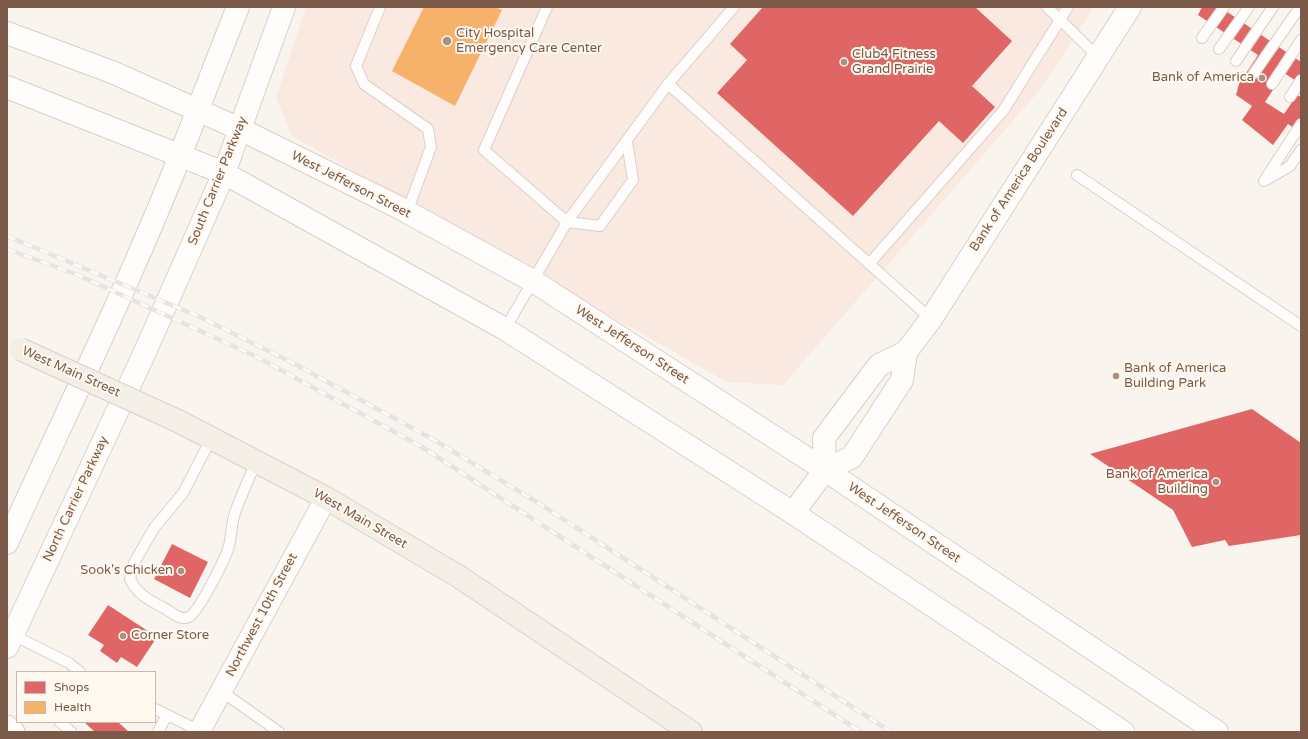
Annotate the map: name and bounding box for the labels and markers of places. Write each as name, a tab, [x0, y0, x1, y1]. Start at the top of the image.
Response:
place label: City Hospital Emergency Care Center	[456, 26, 602, 57]
marker: City Hospital Emergency Care Center	[441, 35, 453, 47]
place label: Club4 Fitness Grand Prairie	[852, 47, 936, 78]
marker: Club4 Fitness Grand Prairie	[839, 57, 849, 67]
place label: Bank of America	[1152, 70, 1254, 86]
marker: Bank of America	[1257, 73, 1267, 83]
place label: Bank of America Building Park	[1124, 361, 1226, 392]
marker: Bank of America Building Park	[1111, 371, 1121, 381]
place label: Bank of America Building	[1106, 467, 1208, 498]
marker: Bank of America Building	[1211, 477, 1221, 487]
place label: Sook's Chicken	[80, 563, 173, 579]
marker: Sook's Chicken	[176, 566, 186, 576]
place label: Corner Store	[131, 628, 209, 644]
marker: Corner Store	[118, 631, 128, 641]

